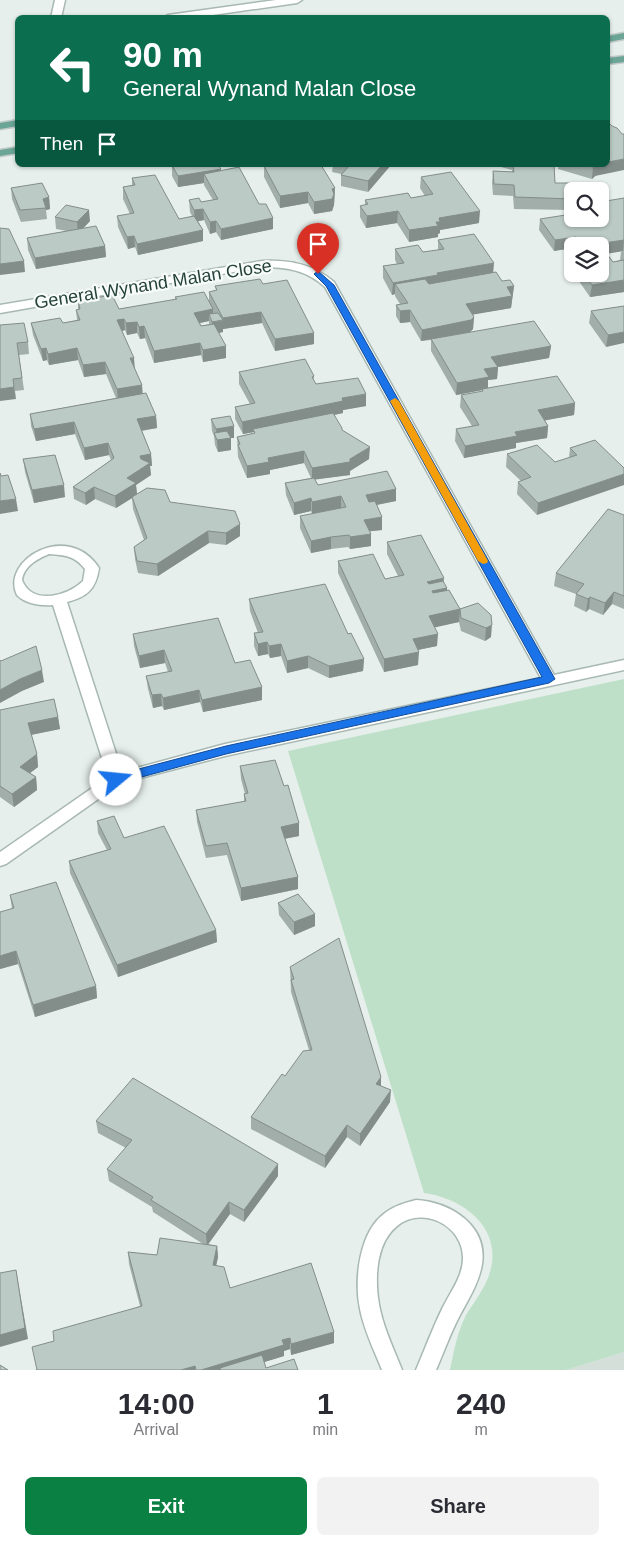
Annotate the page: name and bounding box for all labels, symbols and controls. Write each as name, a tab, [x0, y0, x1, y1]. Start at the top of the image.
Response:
icon: left	[40, 35, 105, 100]
text: 90 m	[123, 35, 203, 74]
text: General Wynand Malan Close	[123, 76, 416, 101]
icon: arrive	[93, 130, 121, 158]
text: Then	[40, 133, 83, 154]
map controls	[564, 182, 609, 282]
button: search	[564, 182, 609, 227]
pin	[297, 223, 339, 274]
icon: arrive	[304, 230, 332, 258]
button: layers	[564, 237, 609, 282]
street label: General Wynand Malan Close	[33, 255, 273, 313]
position arrow	[89, 753, 141, 805]
text: 14:00	[118, 1387, 195, 1420]
text: 1	[317, 1387, 334, 1420]
text: 240	[456, 1387, 506, 1420]
text: Arrival	[134, 1421, 179, 1438]
text: min	[312, 1421, 338, 1438]
text: m	[474, 1421, 488, 1438]
button: Exit	[25, 1477, 307, 1535]
button: Share	[317, 1477, 599, 1535]

